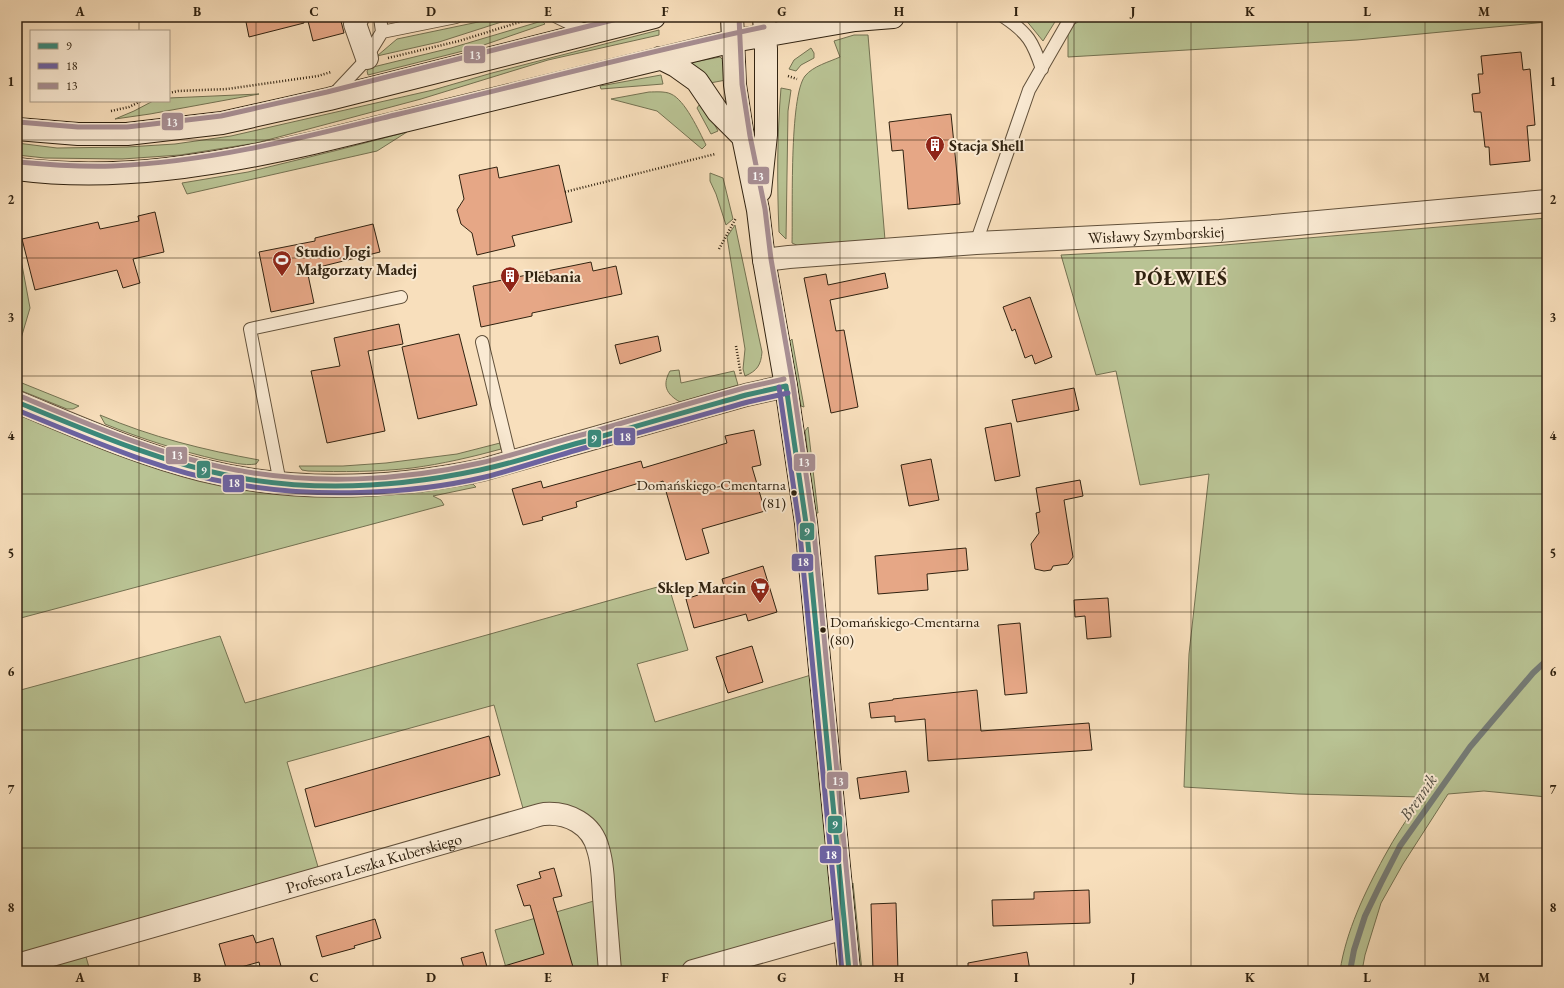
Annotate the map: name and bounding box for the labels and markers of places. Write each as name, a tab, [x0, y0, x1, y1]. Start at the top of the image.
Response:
building icon: Stacja Shell	[924, 134, 946, 162]
place label: Stacja Shell	[949, 135, 1025, 156]
place label: Studio Jogi Małgorzaty Madej	[296, 241, 417, 280]
sports icon: Studio Jogi Małgorzaty Madej	[271, 249, 293, 277]
building icon: Plebania	[499, 265, 521, 293]
place label: Plebania	[524, 266, 582, 287]
place label: Domańskiego-Cmentarna (81)	[637, 475, 786, 512]
marker: Domańskiego-Cmentarna (81)	[789, 488, 799, 498]
supermarket icon: Sklep Marcin	[749, 576, 771, 604]
place label: Sklep Marcin	[658, 577, 746, 598]
place label: Domańskiego-Cmentarna (80)	[830, 612, 979, 649]
marker: Domańskiego-Cmentarna (80)	[818, 625, 828, 635]

